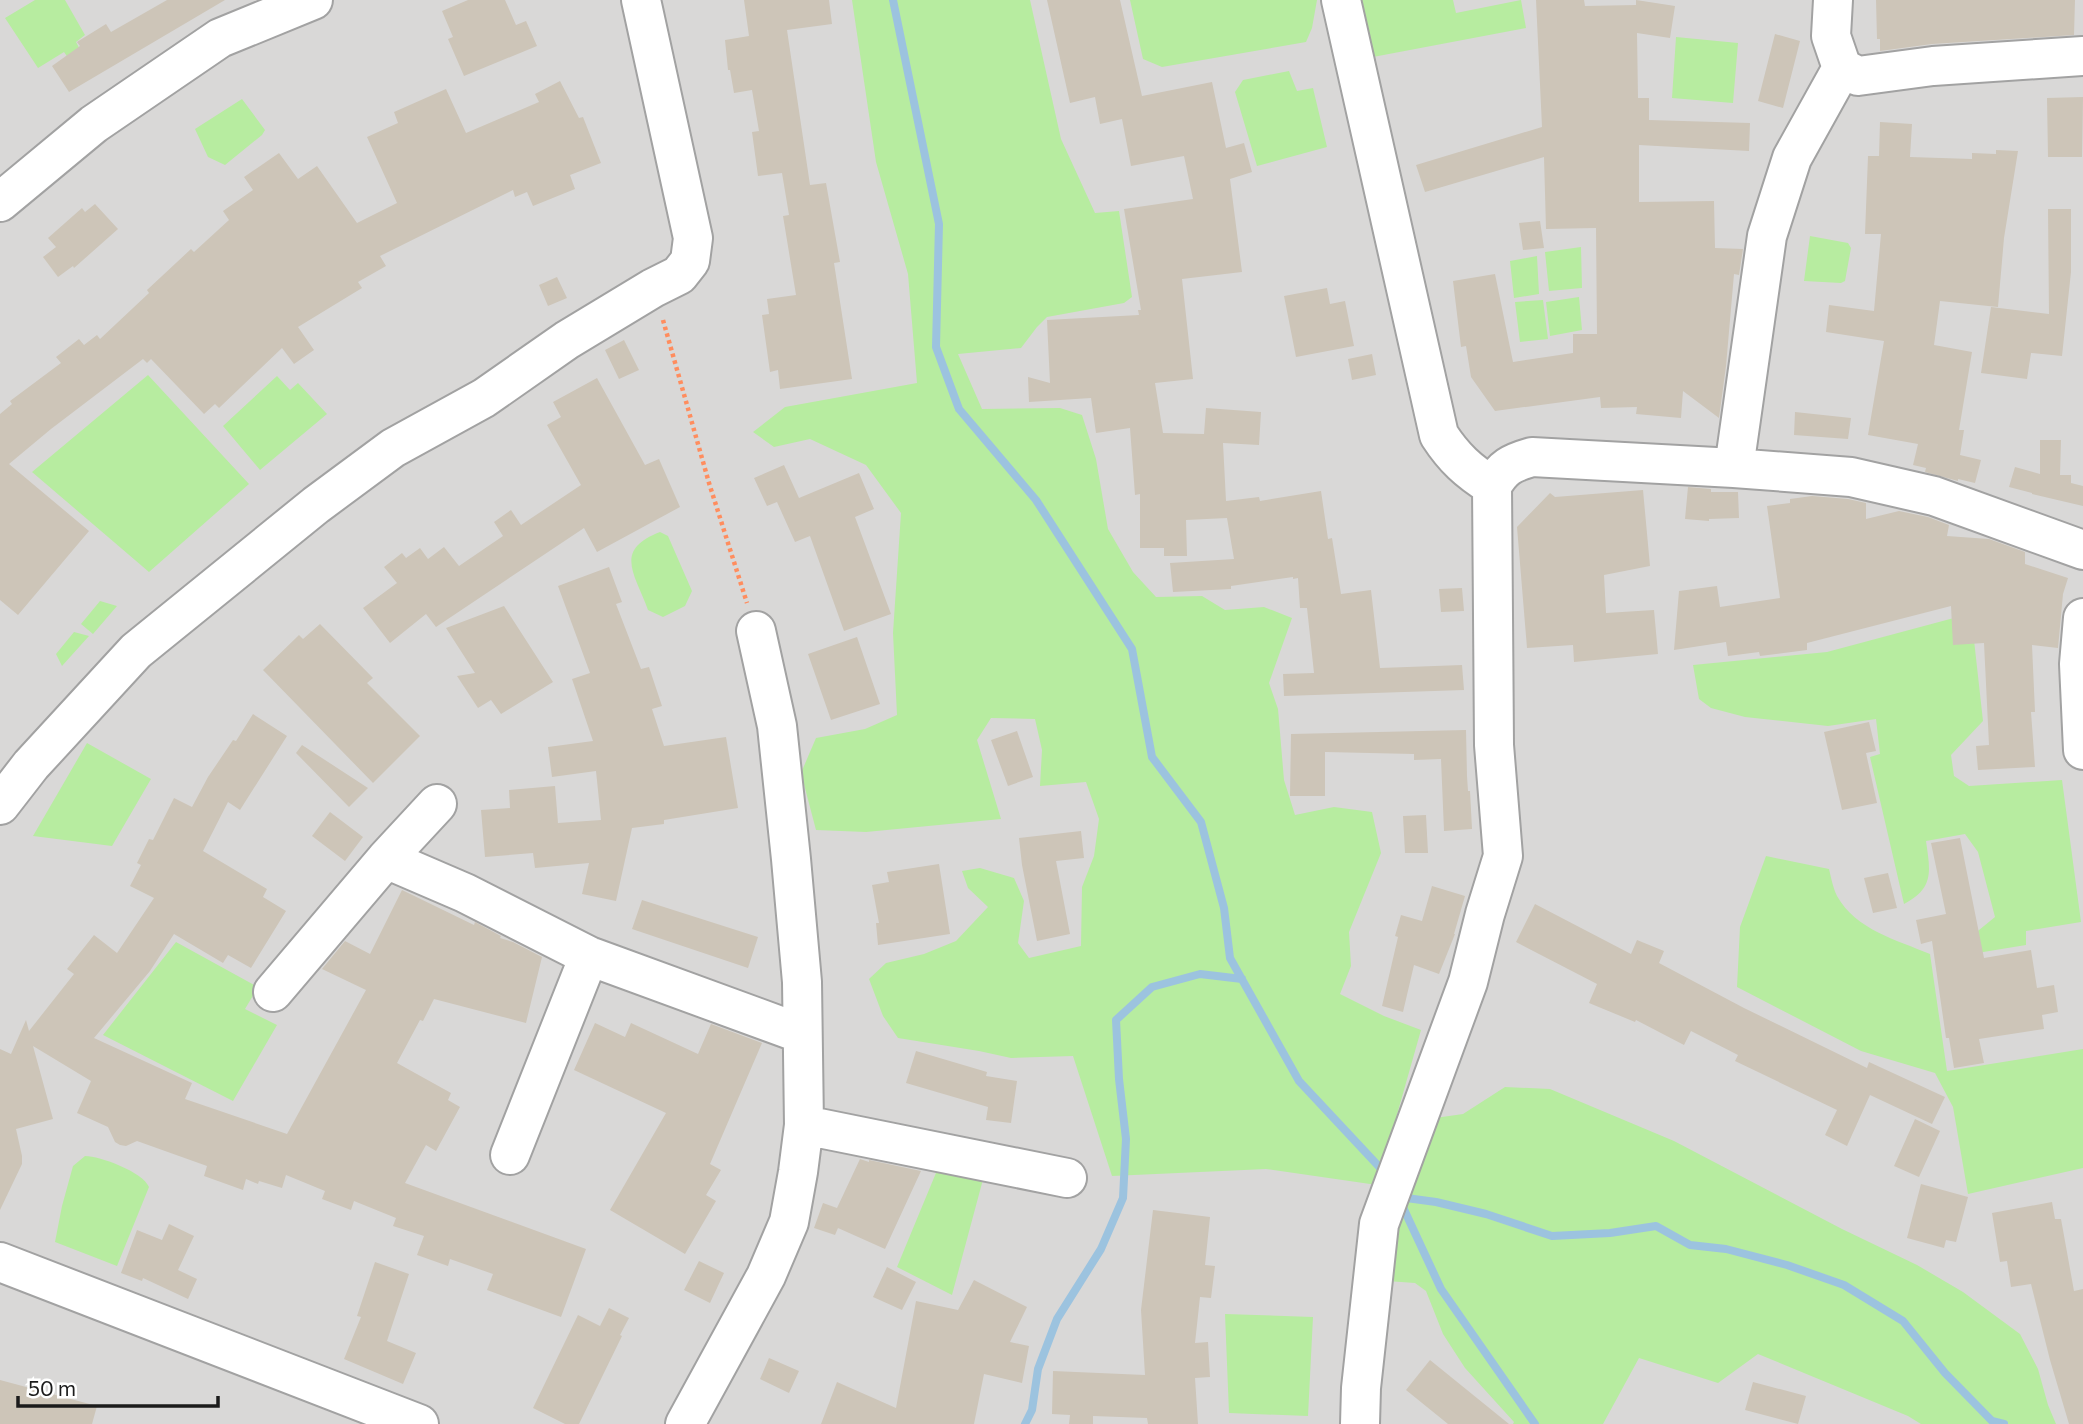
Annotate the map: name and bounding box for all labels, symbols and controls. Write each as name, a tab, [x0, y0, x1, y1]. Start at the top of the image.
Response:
scale bar	[18, 1364, 217, 1408]
text: 50 m	[28, 1375, 76, 1400]

